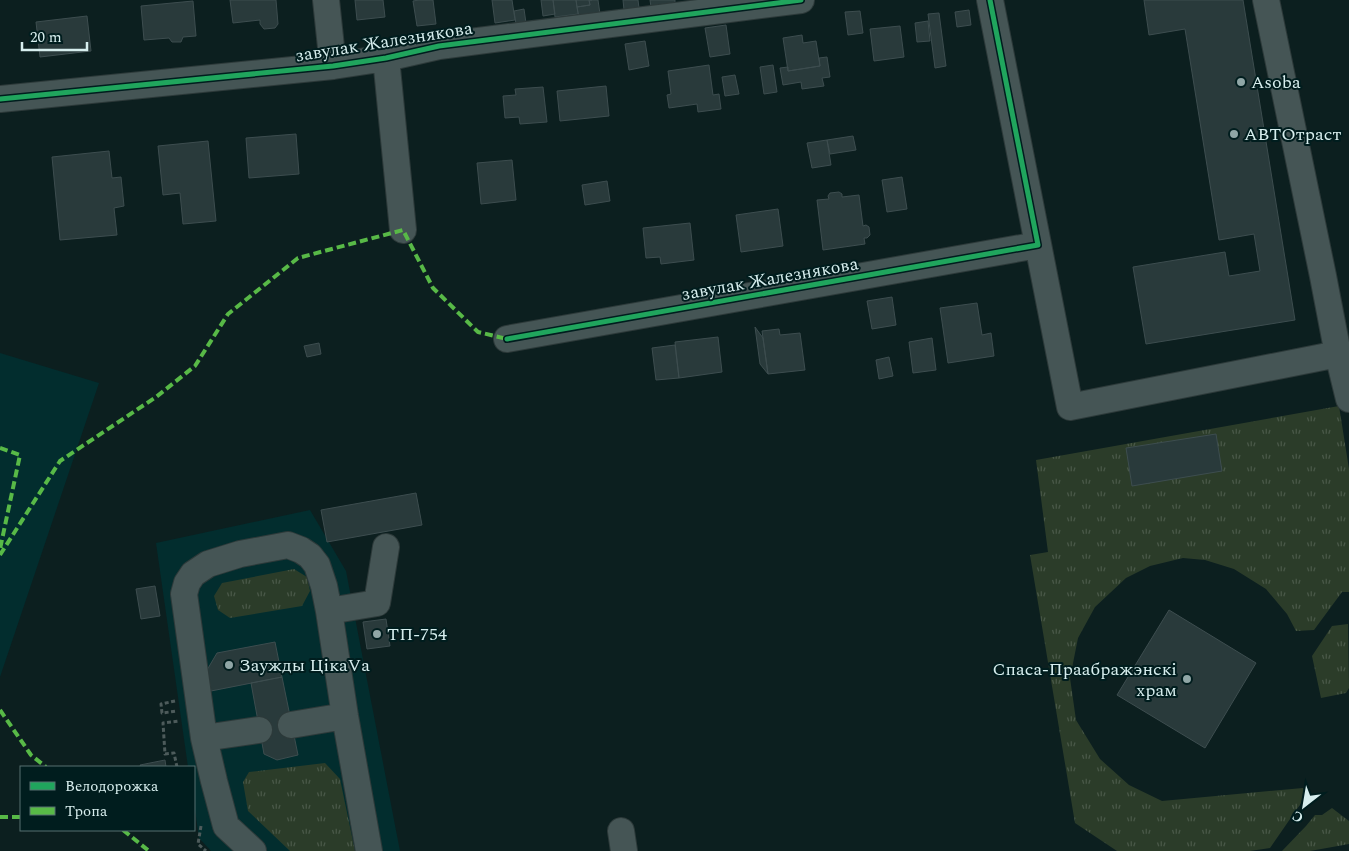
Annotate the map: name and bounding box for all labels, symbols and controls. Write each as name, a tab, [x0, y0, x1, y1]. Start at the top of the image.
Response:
street label: завулак Жалезнякова	[293, 15, 475, 69]
scale bar	[22, 20, 88, 52]
text: 20 m	[30, 26, 62, 49]
place label: Asoba	[1251, 69, 1301, 96]
marker: Asoba	[1235, 76, 1247, 88]
place label: АВТОтраст	[1244, 121, 1341, 148]
marker: АВТОтраст	[1228, 128, 1240, 140]
street label: завулак Жалезнякова	[679, 250, 861, 308]
place label: ТП-754	[387, 621, 447, 648]
marker: ТП-754	[371, 628, 383, 640]
place label: Заужды ЦікаVа	[239, 652, 370, 679]
place label: Спаса-Праабражэнскі храм	[993, 656, 1177, 704]
marker: Заужды ЦікаVа	[223, 659, 235, 671]
marker: Спаса-Праабражэнскі храм	[1181, 673, 1193, 685]
legend	[20, 766, 195, 831]
text: Велодорожка	[65, 775, 159, 798]
north arrow	[1279, 781, 1329, 831]
text: Тропа	[65, 800, 108, 823]
text: С	[1288, 805, 1307, 828]

